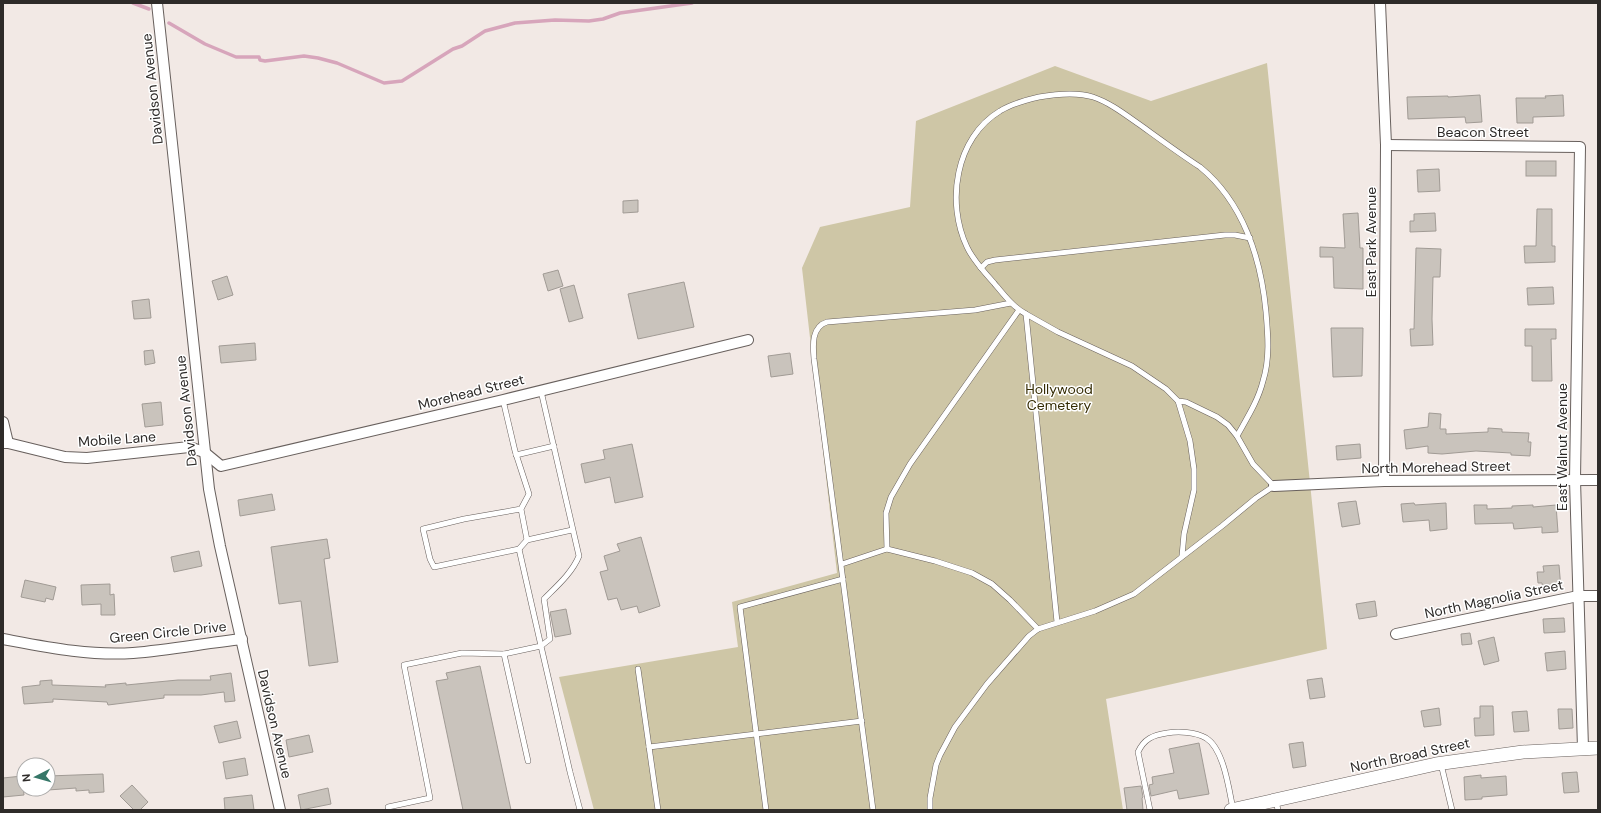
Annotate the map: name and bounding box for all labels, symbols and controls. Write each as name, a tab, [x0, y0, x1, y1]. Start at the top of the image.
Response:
street label: Davidson Avenue	[137, 33, 167, 145]
street label: Beacon Street	[1437, 123, 1529, 141]
street label: East Park Avenue	[1362, 187, 1380, 297]
street label: Davidson Avenue	[171, 355, 201, 467]
street label: Morehead Street	[416, 370, 526, 414]
park label: Hollywood Cemetery	[1025, 380, 1093, 414]
street label: East Walnut Avenue	[1553, 383, 1571, 511]
street label: Mobile Lane	[77, 427, 157, 451]
street label: North Morehead Street	[1361, 457, 1511, 477]
street label: North Magnolia Street	[1423, 575, 1565, 623]
street label: Green Circle Drive	[109, 617, 227, 647]
street label: Davidson Avenue	[254, 668, 296, 780]
street label: North Broad Street	[1349, 734, 1471, 776]
north arrow	[16, 757, 56, 797]
text: N	[19, 773, 33, 783]

